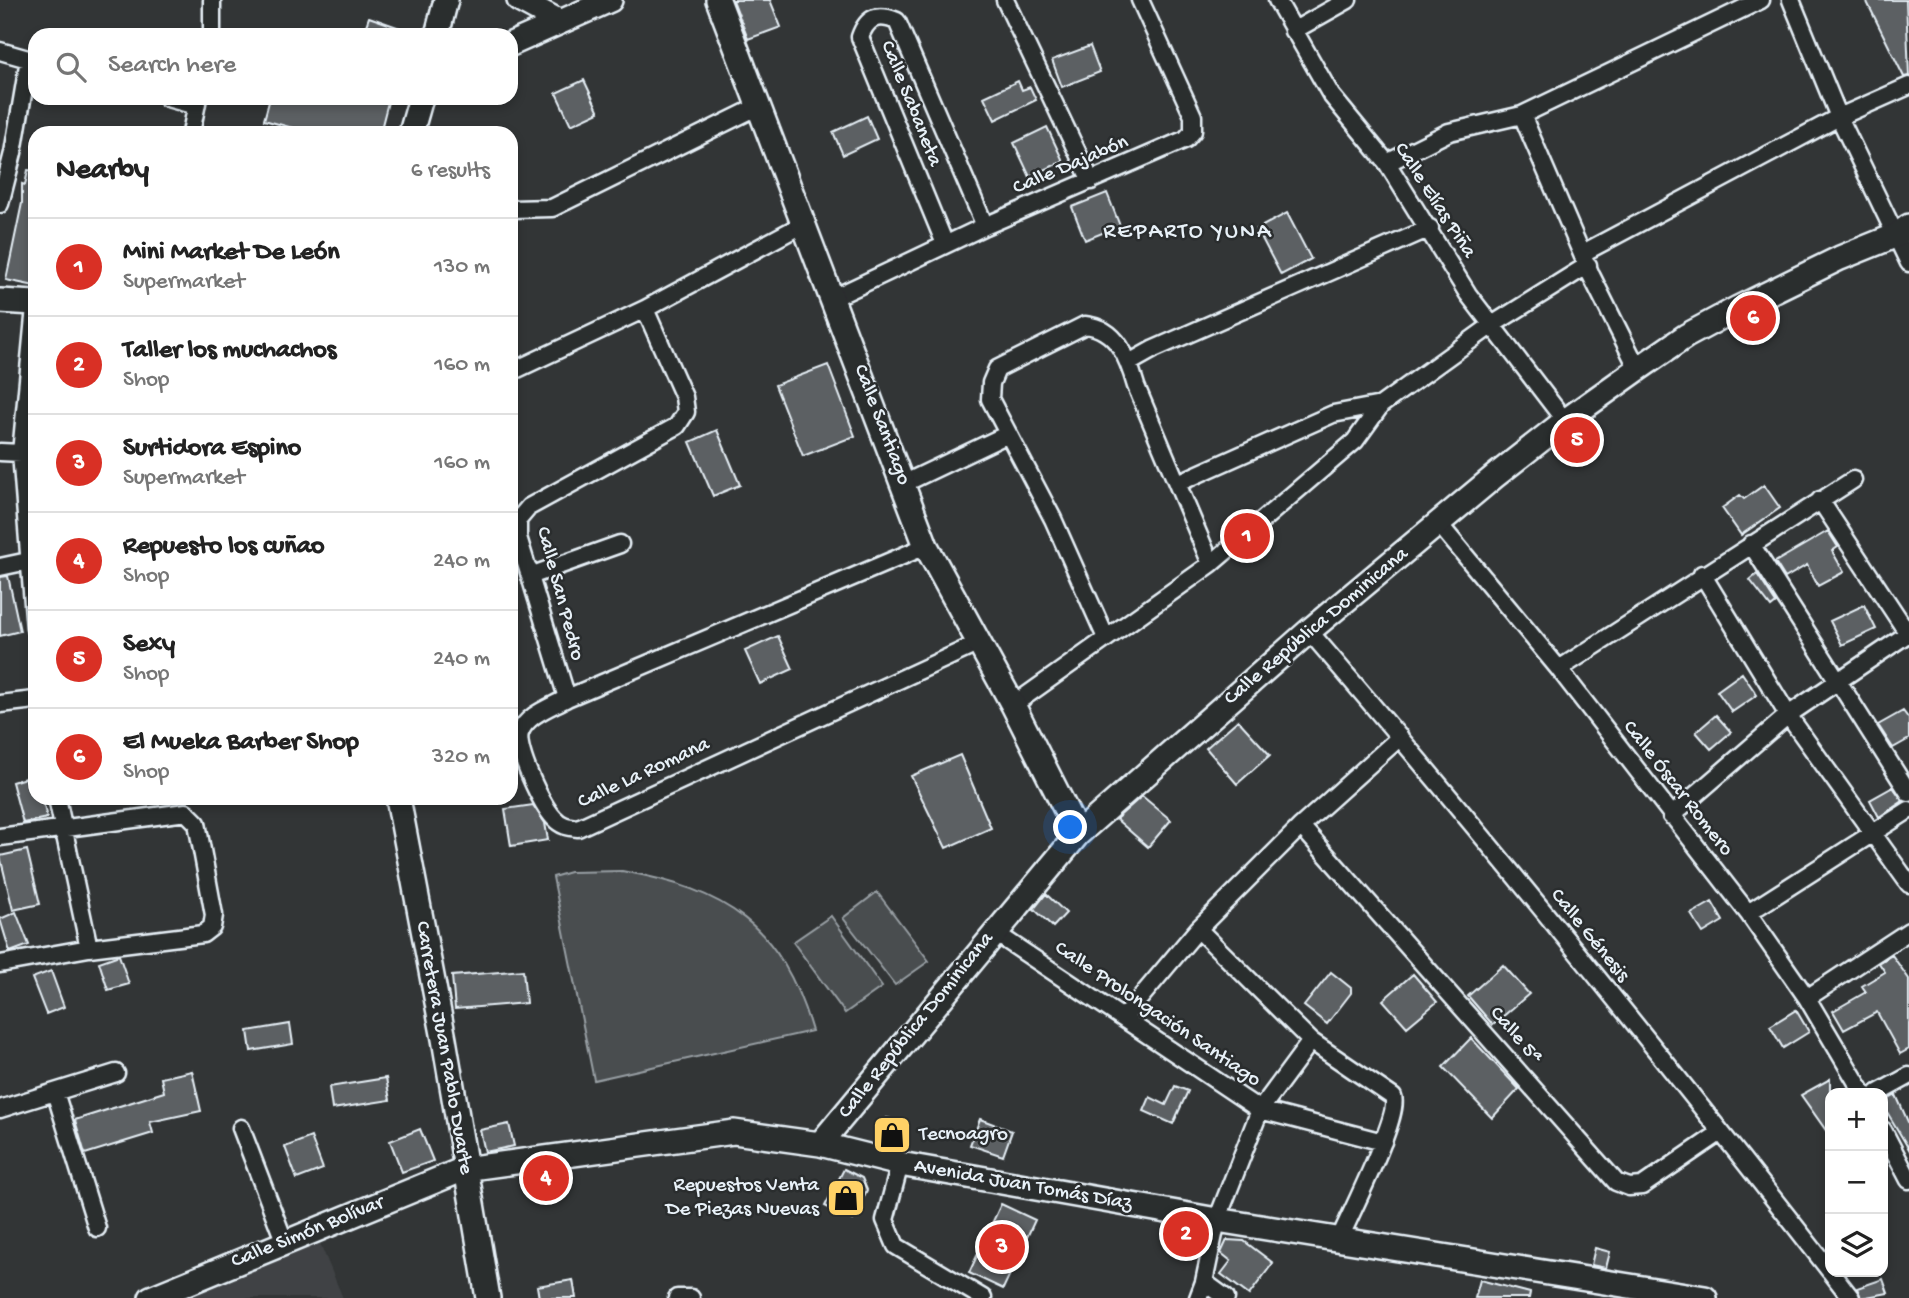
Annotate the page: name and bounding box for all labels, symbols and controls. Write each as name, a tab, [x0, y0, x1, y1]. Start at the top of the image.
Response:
search box	[28, 28, 518, 105]
street label: Calle Sabaneta	[873, 38, 947, 172]
icon: search	[52, 48, 90, 86]
text: Search here	[108, 51, 236, 82]
street label: Calle Dajabón	[1009, 130, 1133, 202]
street label: Calle Elías Piña	[1387, 139, 1481, 264]
text: Nearby	[56, 154, 149, 189]
text: 6 results	[411, 158, 490, 185]
district label: REPARTO YUNA	[1103, 219, 1273, 246]
text: Mini Market De León	[123, 238, 340, 269]
text: 1	[74, 254, 84, 281]
text: 130 m	[434, 254, 490, 281]
text: Supermarket	[123, 269, 245, 296]
pin: 6	[1730, 292, 1776, 344]
text: Taller los muchachos	[123, 336, 336, 367]
text: 2	[73, 352, 85, 379]
text: 160 m	[434, 352, 490, 379]
street label: Calle Santiago	[847, 361, 915, 489]
text: Shop	[123, 367, 169, 394]
pin: 5	[1554, 414, 1600, 466]
text: Surtidora Espino	[123, 434, 301, 465]
text: 3	[73, 450, 85, 477]
text: 160 m	[434, 450, 490, 477]
text: Supermarket	[123, 465, 245, 492]
pin: 1	[1224, 510, 1270, 562]
street label: Calle San Pedro	[529, 524, 589, 664]
text: Repuesto los cuñao	[123, 532, 325, 563]
street label: Calle República Dominicana	[1220, 542, 1415, 712]
text: 4	[74, 548, 84, 575]
text: 240 m	[433, 548, 490, 575]
text: Shop	[123, 563, 169, 590]
text: Sexy	[123, 630, 175, 661]
text: 5	[73, 646, 85, 673]
text: 240 m	[433, 646, 490, 673]
text: Shop	[123, 661, 169, 688]
street label: Calle Óscar Romero	[1616, 716, 1738, 862]
text: El Mueka Barber Shop	[123, 728, 359, 759]
street label: Calle La Romana	[574, 732, 715, 815]
text: 6	[73, 744, 85, 771]
text: 320 m	[432, 744, 490, 771]
text: Shop	[123, 759, 169, 786]
your location	[1053, 810, 1087, 844]
street label: Calle Génesis	[1544, 884, 1635, 989]
street label: Carretera Juan Pablo Duarte	[408, 919, 478, 1178]
street label: Calle República Dominicana	[834, 926, 1001, 1124]
street label: Calle Prolongación Santiago	[1049, 937, 1265, 1094]
street label: Calle 5ª	[1483, 1002, 1547, 1071]
map controls	[1825, 1088, 1888, 1277]
button: +	[1825, 1088, 1888, 1151]
shop icon: Tecnoagro	[871, 1114, 913, 1156]
place label: Tecnoagro	[918, 1123, 1008, 1148]
button: −	[1825, 1151, 1888, 1214]
pin: 4	[523, 1152, 569, 1204]
street label: Avenida Juan Tomás Díaz	[912, 1155, 1135, 1218]
place label: Repuestos Venta De Piezas Nuevas	[664, 1174, 820, 1223]
shop icon: Repuestos Venta De Piezas Nuevas	[825, 1177, 867, 1219]
street label: Calle Simón Bolívar	[228, 1190, 389, 1275]
pin: 2	[1163, 1208, 1209, 1260]
button: layers	[1825, 1214, 1888, 1277]
pin: 3	[979, 1221, 1025, 1273]

